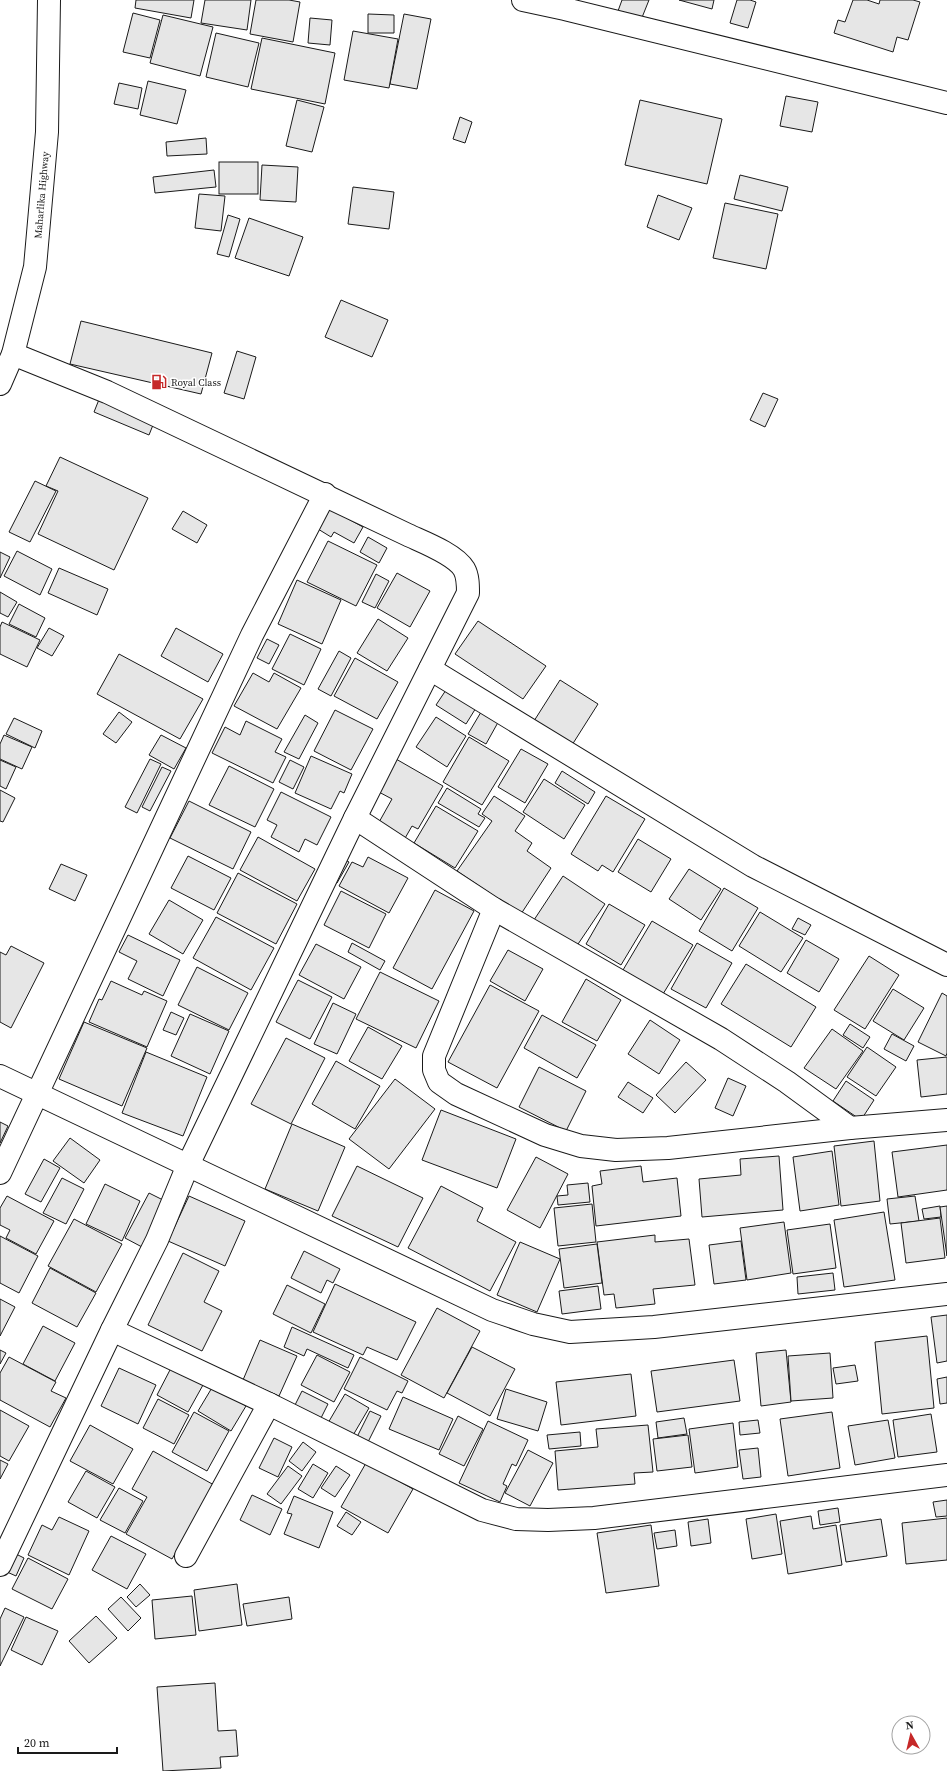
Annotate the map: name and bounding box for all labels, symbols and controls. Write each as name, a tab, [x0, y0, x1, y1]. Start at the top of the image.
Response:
street label: Maharlika Highway	[31, 150, 52, 239]
fuel station icon: Royal Class	[150, 373, 168, 391]
place label: Royal Class	[171, 376, 221, 389]
north arrow	[891, 1715, 931, 1755]
text: N	[905, 1718, 915, 1734]
scale bar	[18, 1729, 117, 1755]
text: 20 m	[24, 1735, 50, 1751]

